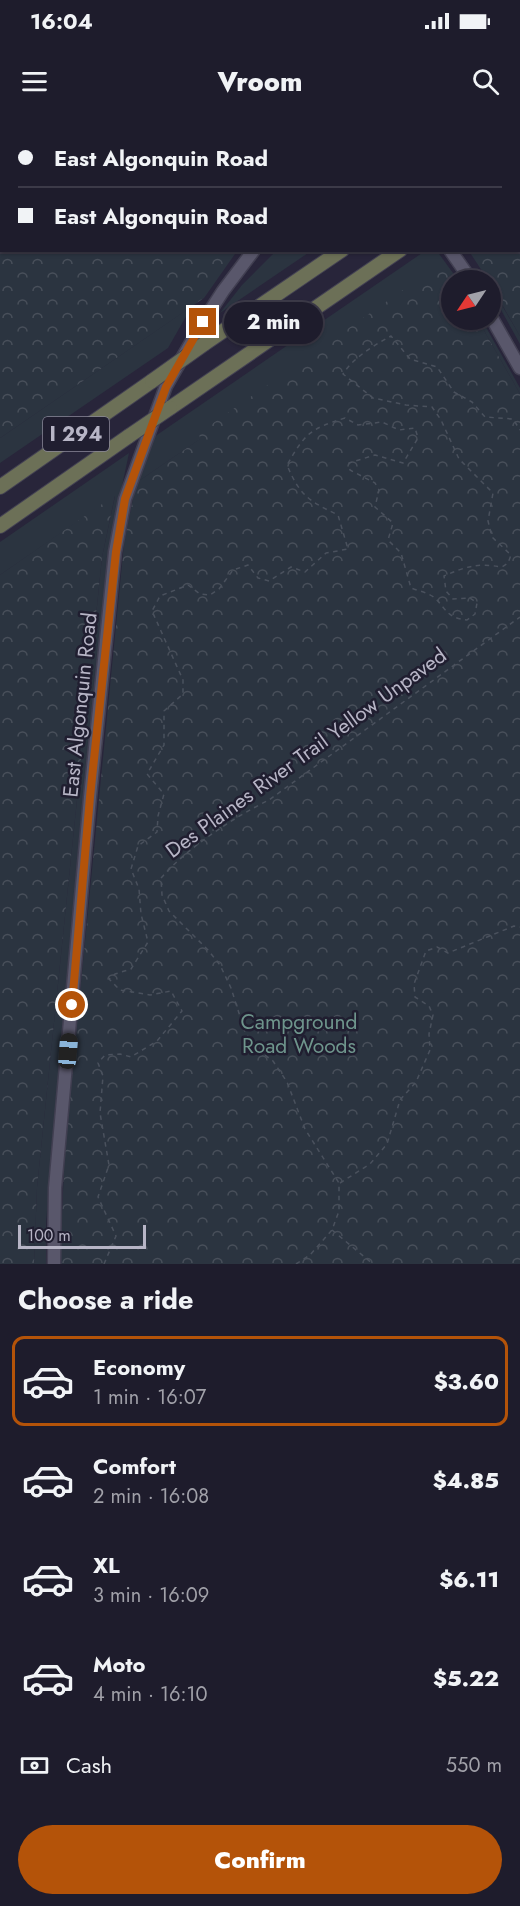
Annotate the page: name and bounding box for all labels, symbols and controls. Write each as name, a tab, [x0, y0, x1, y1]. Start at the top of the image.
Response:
text: 16:04	[30, 5, 93, 37]
text: Vroom	[218, 62, 302, 101]
icon: menu	[18, 65, 51, 98]
icon: search	[469, 65, 502, 98]
text: East Algonquin Road	[54, 142, 268, 174]
text: East Algonquin Road	[54, 200, 268, 232]
north arrow	[441, 270, 501, 330]
map controls	[441, 270, 501, 330]
callout: 2 min	[224, 301, 323, 343]
route end	[189, 308, 216, 335]
text: 2 min	[247, 308, 300, 337]
road number: I 294	[43, 417, 109, 451]
street label: East Algonquin Road	[55, 611, 105, 799]
street label: Des Plaines River Trail Yellow Unpaved	[159, 641, 453, 865]
route start	[58, 991, 85, 1018]
park label: Campground Road Woods	[240, 1007, 358, 1061]
car	[57, 1032, 79, 1070]
scale bar	[18, 1222, 146, 1250]
text: 100 m	[27, 1224, 71, 1247]
text: Choose a ride	[18, 1280, 193, 1319]
text: Economy	[93, 1351, 185, 1383]
icon: car	[21, 1354, 75, 1408]
text: $3.60	[434, 1365, 499, 1397]
text: 1 min · 16:07	[93, 1383, 206, 1412]
text: Comfort	[93, 1450, 176, 1482]
icon: car	[21, 1453, 75, 1507]
text: $4.85	[433, 1464, 499, 1496]
text: 2 min · 16:08	[93, 1482, 209, 1511]
text: XL	[93, 1549, 120, 1581]
icon: car	[21, 1552, 75, 1606]
text: $6.11	[439, 1563, 499, 1595]
text: 3 min · 16:09	[93, 1581, 209, 1610]
text: Moto	[93, 1648, 146, 1680]
icon: car	[21, 1651, 75, 1705]
text: $5.22	[433, 1662, 499, 1694]
text: 4 min · 16:10	[93, 1680, 207, 1709]
icon: cash	[18, 1749, 51, 1782]
text: Cash	[66, 1749, 112, 1781]
text: 550 m	[446, 1751, 502, 1780]
button: Confirm	[18, 1825, 502, 1894]

